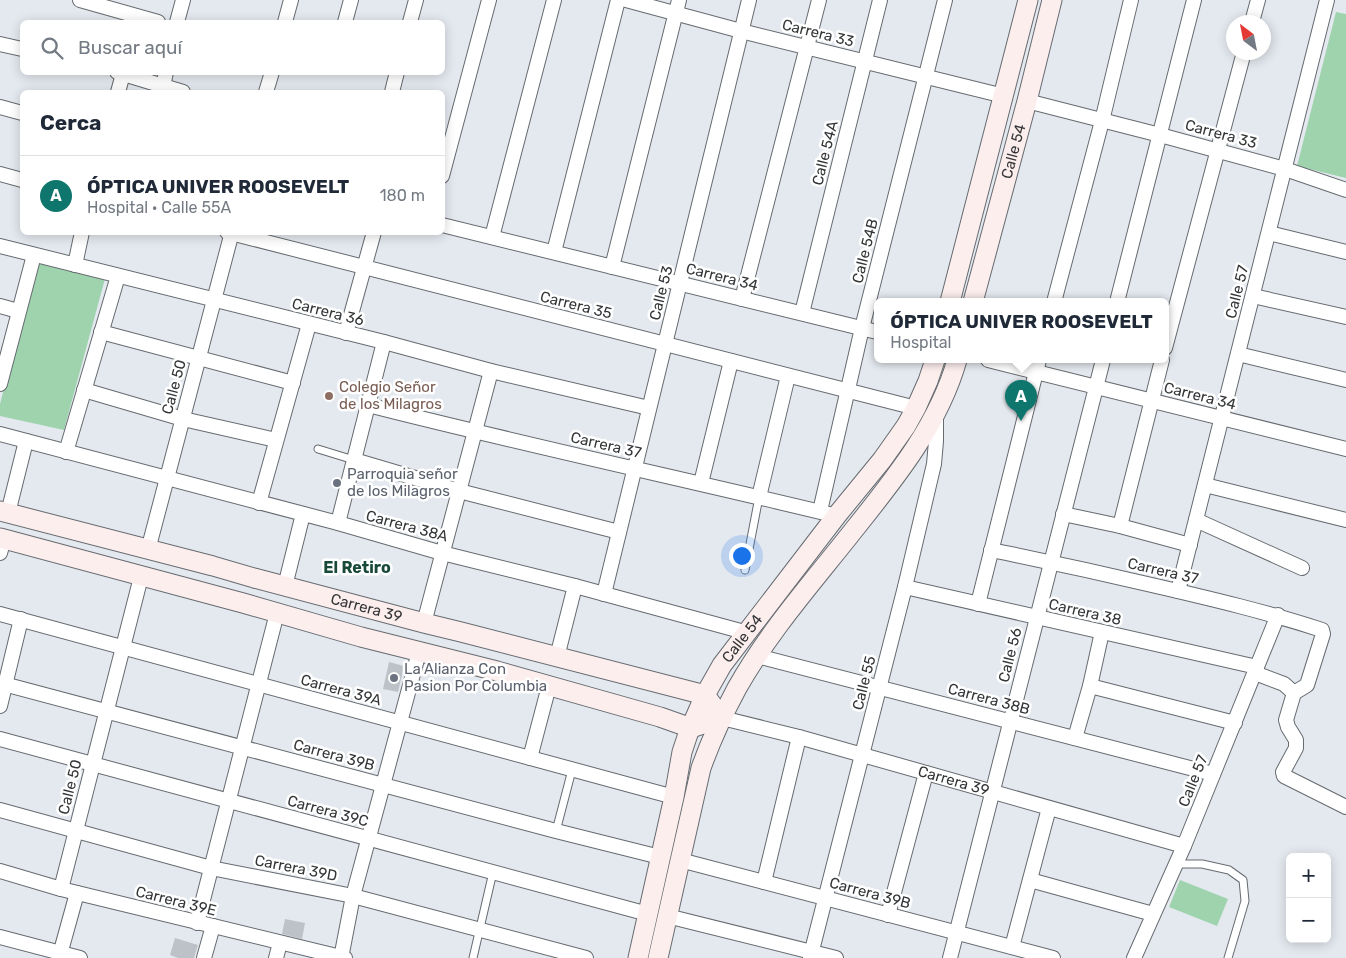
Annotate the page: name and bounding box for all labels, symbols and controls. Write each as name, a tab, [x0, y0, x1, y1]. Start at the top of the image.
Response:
street label: Carrera 33	[780, 15, 856, 51]
north arrow	[1226, 15, 1271, 60]
search box	[20, 20, 445, 75]
icon: search	[38, 34, 66, 62]
text: Buscar aquí	[78, 36, 182, 59]
text: Cerca	[40, 110, 101, 135]
street label: Carrera 33	[1183, 116, 1259, 152]
street label: Calle 54A	[808, 119, 842, 187]
street label: Calle 54	[998, 122, 1029, 181]
text: ÓPTICA UNIVER ROOSEVELT	[87, 175, 349, 198]
text: A	[50, 186, 62, 205]
text: 180 m	[380, 186, 425, 205]
text: Hospital · Calle 55A	[87, 198, 231, 217]
street label: Calle 54B	[848, 217, 882, 285]
street label: Carrera 34	[684, 259, 760, 295]
street label: Calle 57	[1222, 263, 1252, 320]
street label: Calle 53	[646, 264, 676, 322]
street label: Carrera 35	[538, 287, 614, 323]
street label: Carrera 36	[290, 294, 366, 330]
popup	[874, 298, 1169, 363]
text: ÓPTICA UNIVER ROOSEVELT	[890, 310, 1153, 333]
text: Hospital	[890, 333, 952, 352]
street label: Calle 50	[158, 358, 190, 416]
place label: Colegio Señor de los Milagros	[339, 378, 442, 413]
street label: Carrera 34	[1162, 378, 1238, 414]
pin: A	[1005, 380, 1037, 421]
marker: Colegio Señor de los Milagros	[323, 390, 335, 402]
street label: Carrera 37	[569, 428, 643, 462]
place label: Parroquia señor de los Milagros	[347, 465, 458, 500]
marker: Parroquia señor de los Milagros	[331, 477, 343, 489]
street label: Carrera 38A	[364, 506, 450, 546]
your location	[729, 543, 755, 569]
street label: Carrera 37	[1126, 554, 1200, 588]
district label: El Retiro	[323, 558, 391, 577]
street label: Carrera 39	[329, 590, 404, 626]
street label: Carrera 38	[1047, 595, 1123, 629]
street label: Calle 54	[718, 611, 766, 666]
street label: Calle 56	[995, 626, 1025, 684]
street label: Calle 55	[849, 654, 879, 712]
place label: La Alianza Con Pasion Por Columbia	[404, 660, 547, 695]
street label: Carrera 39A	[299, 671, 383, 709]
marker: La Alianza Con Pasion Por Columbia	[388, 672, 400, 684]
street label: Carrera 38B	[946, 679, 1032, 719]
street label: Carrera 39B	[291, 736, 377, 774]
street label: Calle 57	[1174, 752, 1212, 810]
street label: Calle 50	[54, 758, 86, 816]
street label: Carrera 39	[916, 762, 991, 799]
street label: Carrera 39C	[285, 792, 371, 830]
street label: Carrera 39D	[253, 851, 339, 885]
map controls	[1286, 853, 1331, 943]
button: +	[1286, 853, 1331, 898]
street label: Carrera 39B	[827, 874, 913, 912]
street label: Carrera 39E	[134, 882, 218, 920]
button: −	[1286, 898, 1331, 943]

